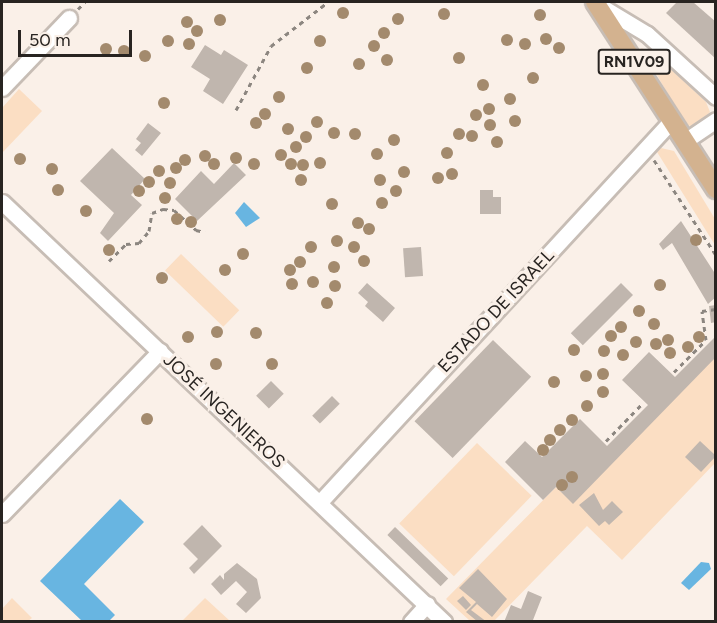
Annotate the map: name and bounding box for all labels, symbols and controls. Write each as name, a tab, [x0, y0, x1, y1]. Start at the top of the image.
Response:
scale bar	[21, 18, 135, 56]
text: 50 m	[29, 29, 71, 51]
road number: RN1V09	[596, 49, 672, 75]
street label: ESTADO DE ISRAEL	[433, 245, 559, 377]
street label: JOSÉ INGENIEROS	[159, 349, 289, 473]

